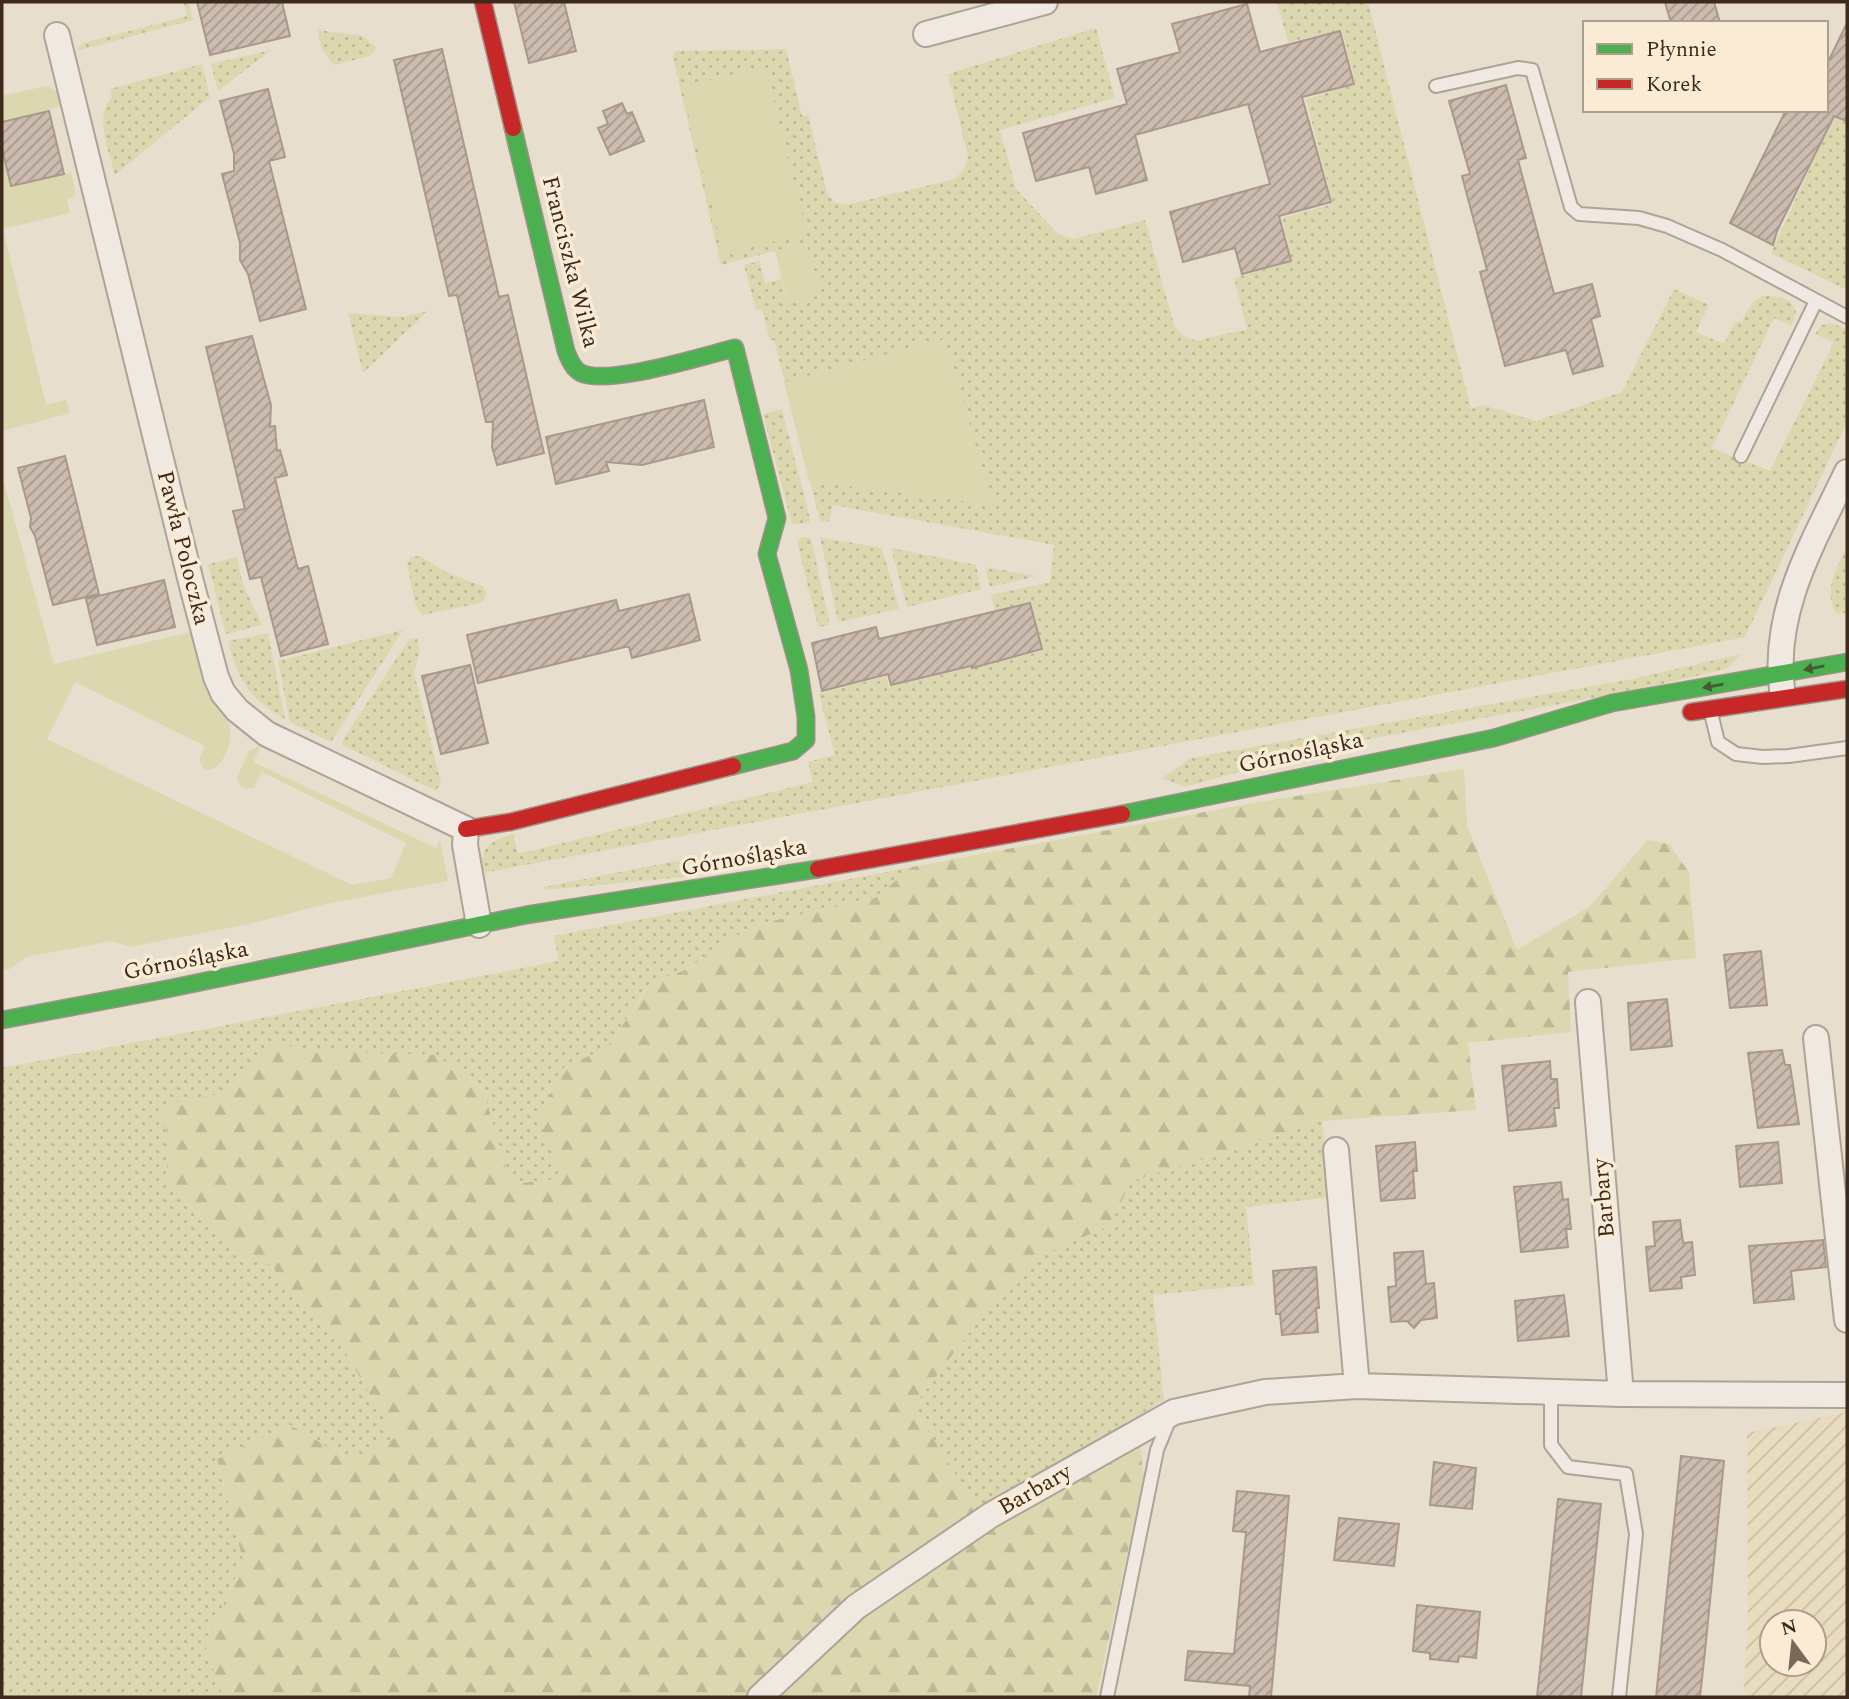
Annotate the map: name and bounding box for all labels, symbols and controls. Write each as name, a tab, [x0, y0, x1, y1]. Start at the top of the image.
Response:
legend	[1583, 21, 1828, 112]
text: Płynnie	[1646, 34, 1717, 66]
text: Korek	[1646, 69, 1703, 101]
street label: Franciszka Wilka	[532, 173, 608, 351]
street label: Pawła Poloczka	[147, 467, 219, 629]
one-way arrow	[1803, 663, 1825, 674]
one-way arrow	[1702, 681, 1724, 692]
street label: Górnośląska	[1235, 723, 1367, 783]
street label: Górnośląska	[679, 830, 809, 886]
street label: Górnośląska	[121, 932, 251, 990]
street label: Barbary	[1583, 1156, 1625, 1239]
street label: Barbary	[992, 1454, 1079, 1525]
north arrow	[1758, 1608, 1828, 1678]
text: N	[1778, 1612, 1800, 1644]

